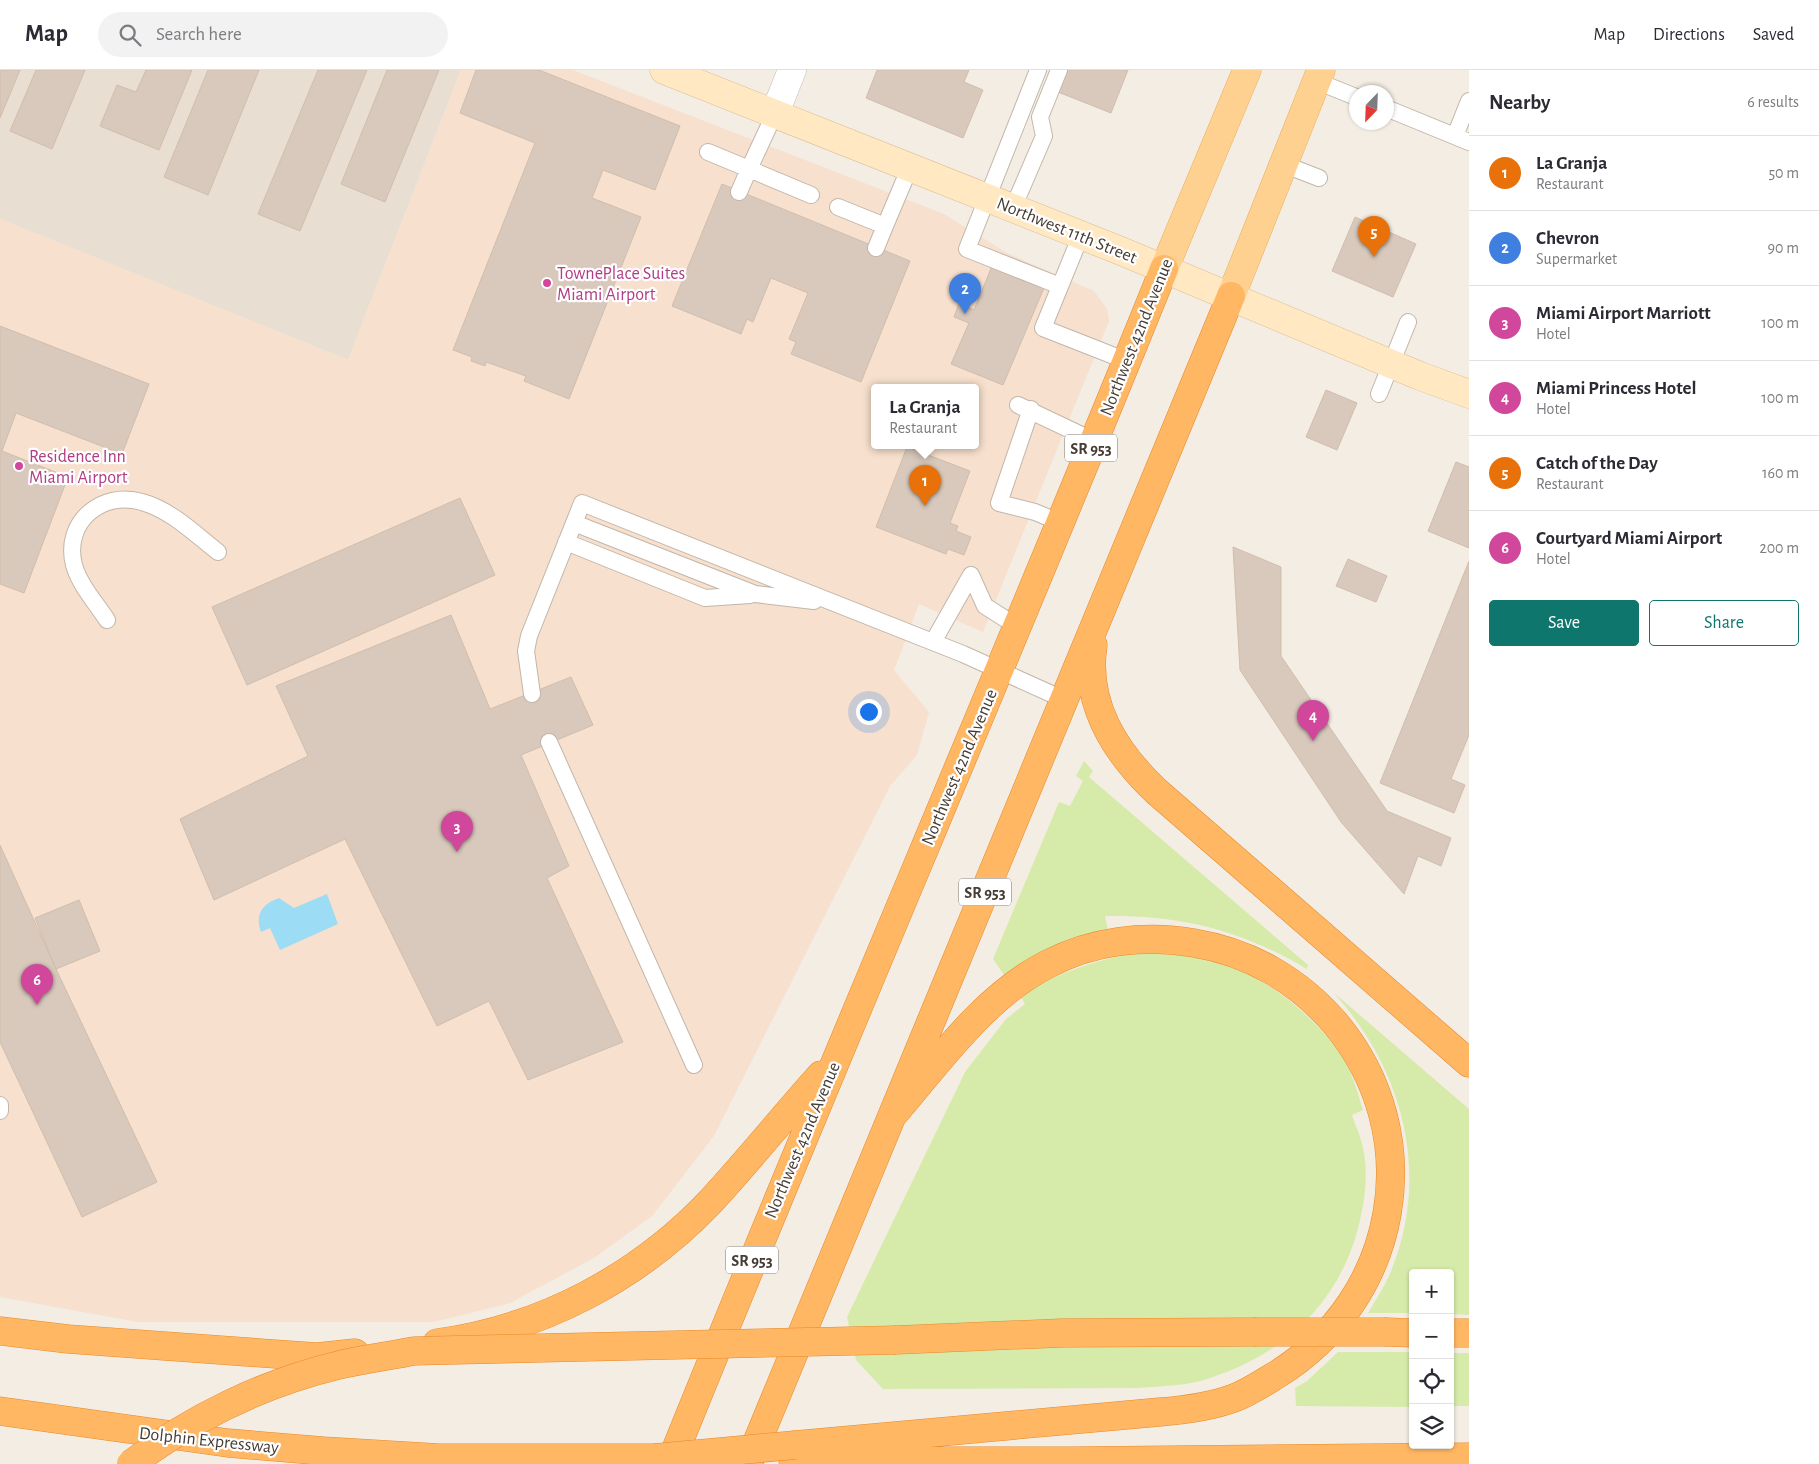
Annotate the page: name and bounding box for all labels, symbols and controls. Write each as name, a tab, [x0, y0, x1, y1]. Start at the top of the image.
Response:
search box	[98, 12, 448, 57]
icon: search	[116, 21, 144, 49]
text: Map	[25, 22, 68, 46]
text: Search here	[156, 25, 242, 44]
text: Map	[1594, 26, 1625, 44]
text: Directions	[1653, 26, 1725, 44]
text: Saved	[1753, 26, 1794, 44]
north arrow	[1349, 85, 1394, 130]
text: Nearby	[1489, 92, 1550, 113]
text: 6 results	[1747, 94, 1799, 110]
text: La Granja	[1536, 154, 1607, 173]
text: 1	[1502, 165, 1508, 181]
text: 50 m	[1768, 165, 1799, 181]
text: Restaurant	[1536, 176, 1604, 192]
street label: Northwest 11th Street	[994, 195, 1140, 267]
pin: 5	[1358, 216, 1390, 257]
text: Chevron	[1536, 229, 1599, 248]
text: 2	[1501, 240, 1509, 256]
text: 90 m	[1768, 240, 1799, 256]
text: Supermarket	[1536, 251, 1617, 267]
street label: Northwest 42nd Avenue	[1097, 256, 1177, 418]
place label: TownePlace Suites Miami Airport	[557, 265, 685, 304]
pin: 2	[949, 273, 981, 314]
marker: TownePlace Suites Miami Airport	[541, 277, 553, 289]
text: Miami Airport Marriott	[1536, 304, 1711, 323]
text: 3	[1502, 315, 1508, 331]
text: 100 m	[1761, 315, 1799, 331]
text: Hotel	[1536, 326, 1571, 342]
text: Miami Princess Hotel	[1536, 379, 1696, 398]
popup	[871, 384, 979, 449]
text: 4	[1501, 390, 1509, 406]
text: 100 m	[1761, 390, 1799, 406]
text: La Granja	[889, 398, 961, 417]
text: Hotel	[1536, 401, 1571, 417]
text: Restaurant	[889, 420, 957, 436]
road number: SR 953	[1065, 434, 1117, 462]
place label: Residence Inn Miami Airport	[29, 448, 128, 487]
text: Catch of the Day	[1536, 454, 1658, 473]
marker: Residence Inn Miami Airport	[13, 460, 25, 472]
pin: 1	[909, 465, 941, 506]
text: 5	[1502, 465, 1508, 481]
text: 160 m	[1762, 465, 1799, 481]
text: Restaurant	[1536, 476, 1604, 492]
text: Courtyard Miami Airport	[1536, 529, 1722, 548]
text: 6	[1501, 540, 1509, 556]
text: 200 m	[1759, 540, 1799, 556]
text: Hotel	[1536, 551, 1571, 567]
button: Save	[1489, 600, 1639, 646]
button: Share	[1649, 600, 1799, 646]
street label: Northwest 42nd Avenue	[919, 687, 1001, 848]
your location	[856, 699, 882, 725]
pin: 4	[1297, 700, 1329, 741]
pin: 3	[441, 811, 473, 852]
road number: SR 953	[959, 879, 1011, 906]
pin: 6	[21, 964, 53, 1005]
street label: Northwest 42nd Avenue	[762, 1060, 844, 1221]
road number: SR 953	[726, 1246, 778, 1274]
map controls	[1409, 1269, 1454, 1449]
button: +	[1409, 1269, 1454, 1314]
button: −	[1409, 1314, 1454, 1359]
button: locate	[1409, 1359, 1454, 1404]
button: layers	[1409, 1404, 1454, 1449]
street label: Dolphin Expressway	[138, 1425, 280, 1457]

